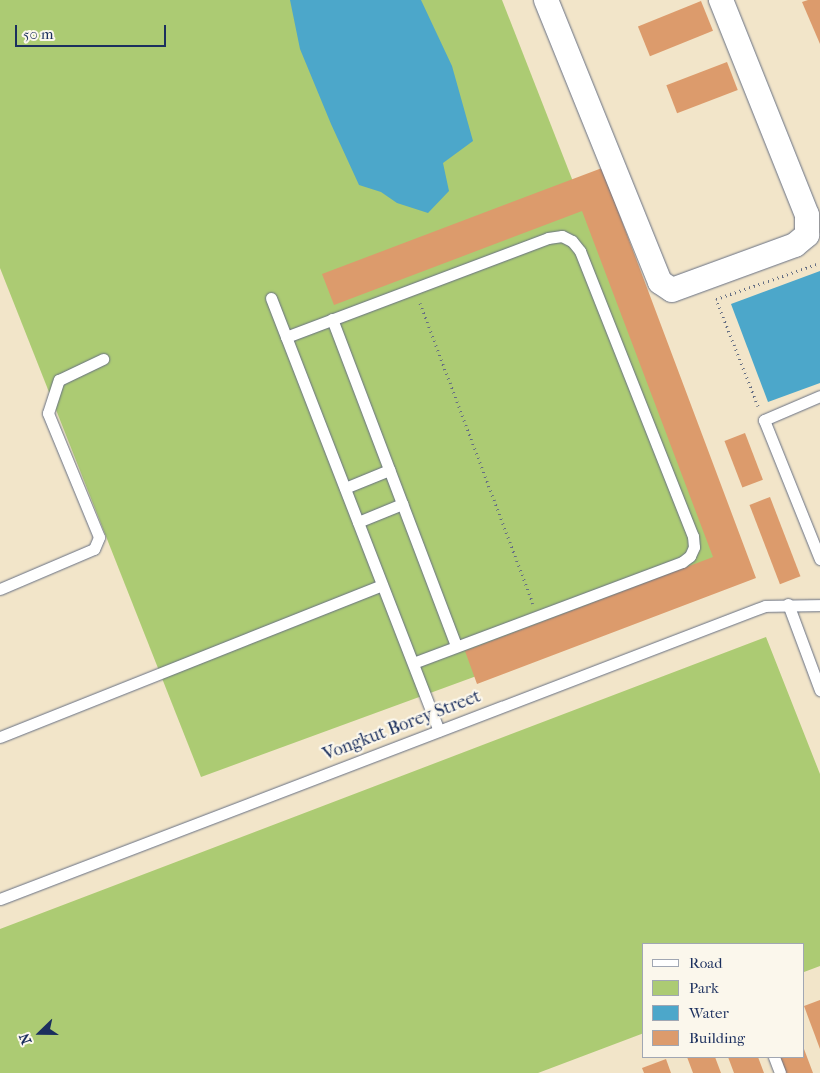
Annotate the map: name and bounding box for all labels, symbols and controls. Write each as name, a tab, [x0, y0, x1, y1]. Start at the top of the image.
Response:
scale bar	[18, 15, 169, 47]
text: 50 m	[23, 25, 53, 43]
street label: Vongkut Borey Street	[320, 686, 484, 766]
legend	[642, 943, 805, 1058]
text: Road	[689, 954, 722, 972]
text: Park	[689, 979, 719, 997]
text: Water	[689, 1004, 729, 1022]
north arrow	[15, 1008, 65, 1058]
text: Building	[689, 1029, 745, 1047]
text: N	[16, 1031, 35, 1047]

